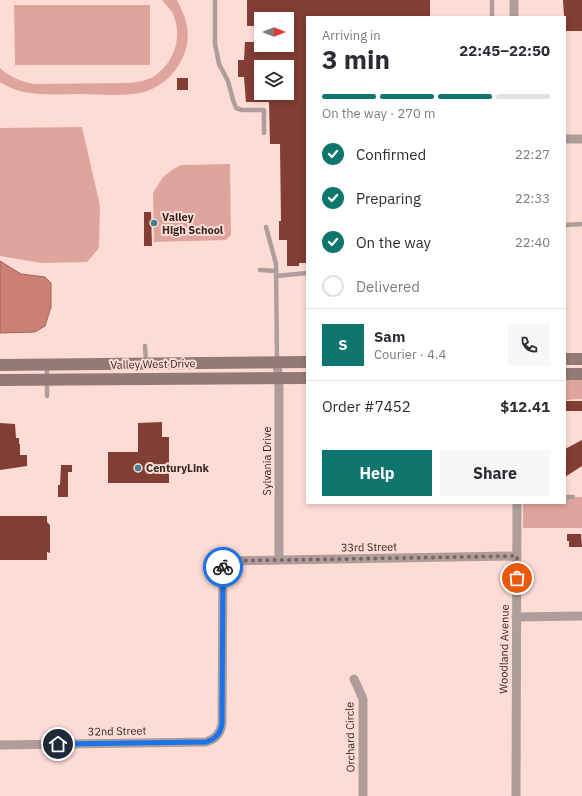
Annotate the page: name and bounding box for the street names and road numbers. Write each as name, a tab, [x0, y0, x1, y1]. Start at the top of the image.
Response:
street label: Valley West Drive	[110, 356, 196, 372]
street label: Sylvania Drive	[260, 427, 274, 495]
street label: 33rd Street	[341, 540, 397, 554]
street label: Woodland Avenue	[496, 604, 512, 694]
street label: Orchard Circle	[342, 702, 358, 772]
street label: 32nd Street	[88, 723, 147, 739]

